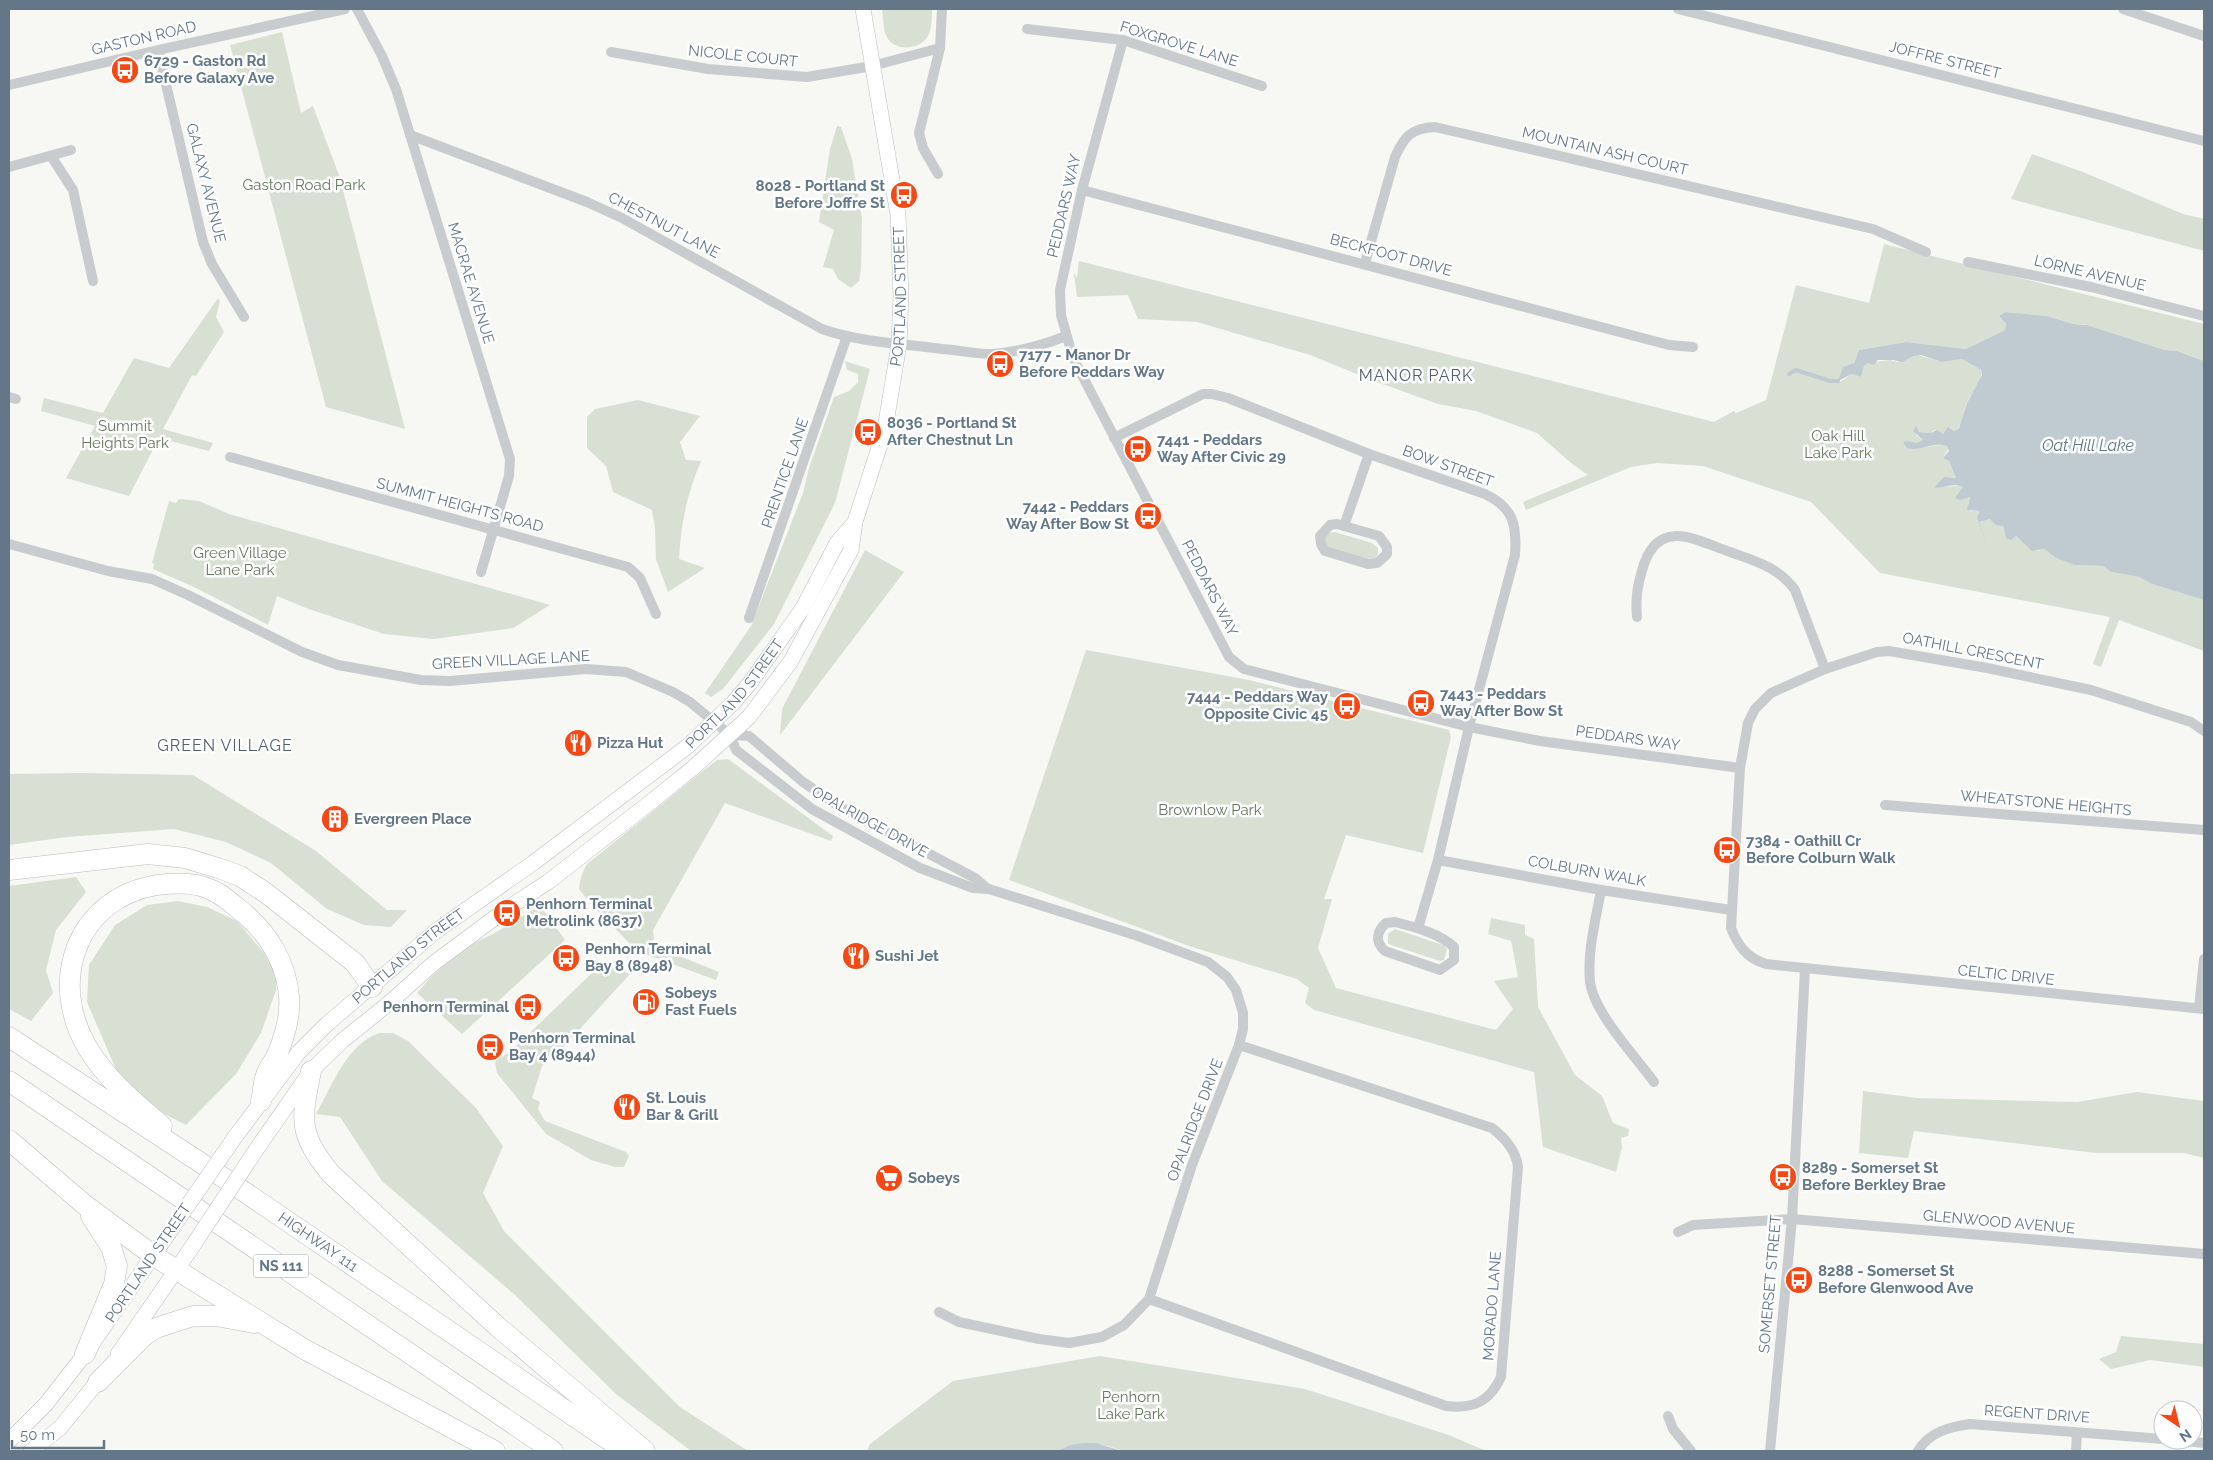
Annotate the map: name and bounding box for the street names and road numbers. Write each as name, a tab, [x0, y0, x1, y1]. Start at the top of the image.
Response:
street label: GASTON ROAD	[90, 17, 198, 59]
street label: FOXGROVE LANE	[1118, 17, 1240, 71]
street label: JOFFRE STREET	[1887, 37, 2003, 83]
street label: NICOLE COURT	[687, 41, 799, 71]
street label: GALAXY AVENUE	[182, 121, 230, 245]
street label: MOUNTAIN ASH COURT	[1520, 123, 1690, 179]
street label: PEDDARS WAY	[1043, 152, 1085, 259]
street label: CHESTNUT LANE	[605, 188, 723, 262]
street label: MACRAE AVENUE	[444, 220, 498, 346]
street label: PORTLAND STREET	[886, 226, 910, 368]
street label: BECKFOOT DRIVE	[1328, 230, 1454, 280]
street label: LORNE AVENUE	[2032, 251, 2148, 295]
street label: PRENTICE LANE	[758, 415, 812, 531]
street label: BOW STREET	[1400, 441, 1496, 491]
street label: SUMMIT HEIGHTS ROAD	[374, 474, 546, 536]
street label: PEDDARS WAY	[1178, 537, 1242, 639]
street label: OATHILL CRESCENT	[1901, 629, 2045, 673]
street label: PORTLAND STREET	[682, 636, 787, 752]
street label: GREEN VILLAGE LANE	[432, 647, 590, 673]
street label: PEDDARS WAY	[1575, 722, 1682, 754]
street label: OPALRIDGE DRIVE	[809, 783, 931, 861]
street label: WHEATSTONE HEIGHTS	[1960, 787, 2132, 819]
street label: COLBURN WALK	[1527, 852, 1648, 890]
street label: PORTLAND STREET	[349, 905, 468, 1007]
street label: CELTIC DRIVE	[1957, 961, 2055, 989]
street label: OPALRIDGE DRIVE	[1163, 1056, 1227, 1184]
street label: PORTLAND STREET	[101, 1200, 195, 1326]
street label: GLENWOOD AVENUE	[1922, 1206, 2076, 1238]
street label: HIGHWAY 111	[275, 1209, 362, 1276]
street label: SOMERSET STREET	[1755, 1214, 1785, 1354]
street label: MORADO LANE	[1479, 1251, 1505, 1361]
road number: NS 111	[254, 1254, 308, 1278]
street label: REGENT DRIVE	[1983, 1401, 2091, 1427]

